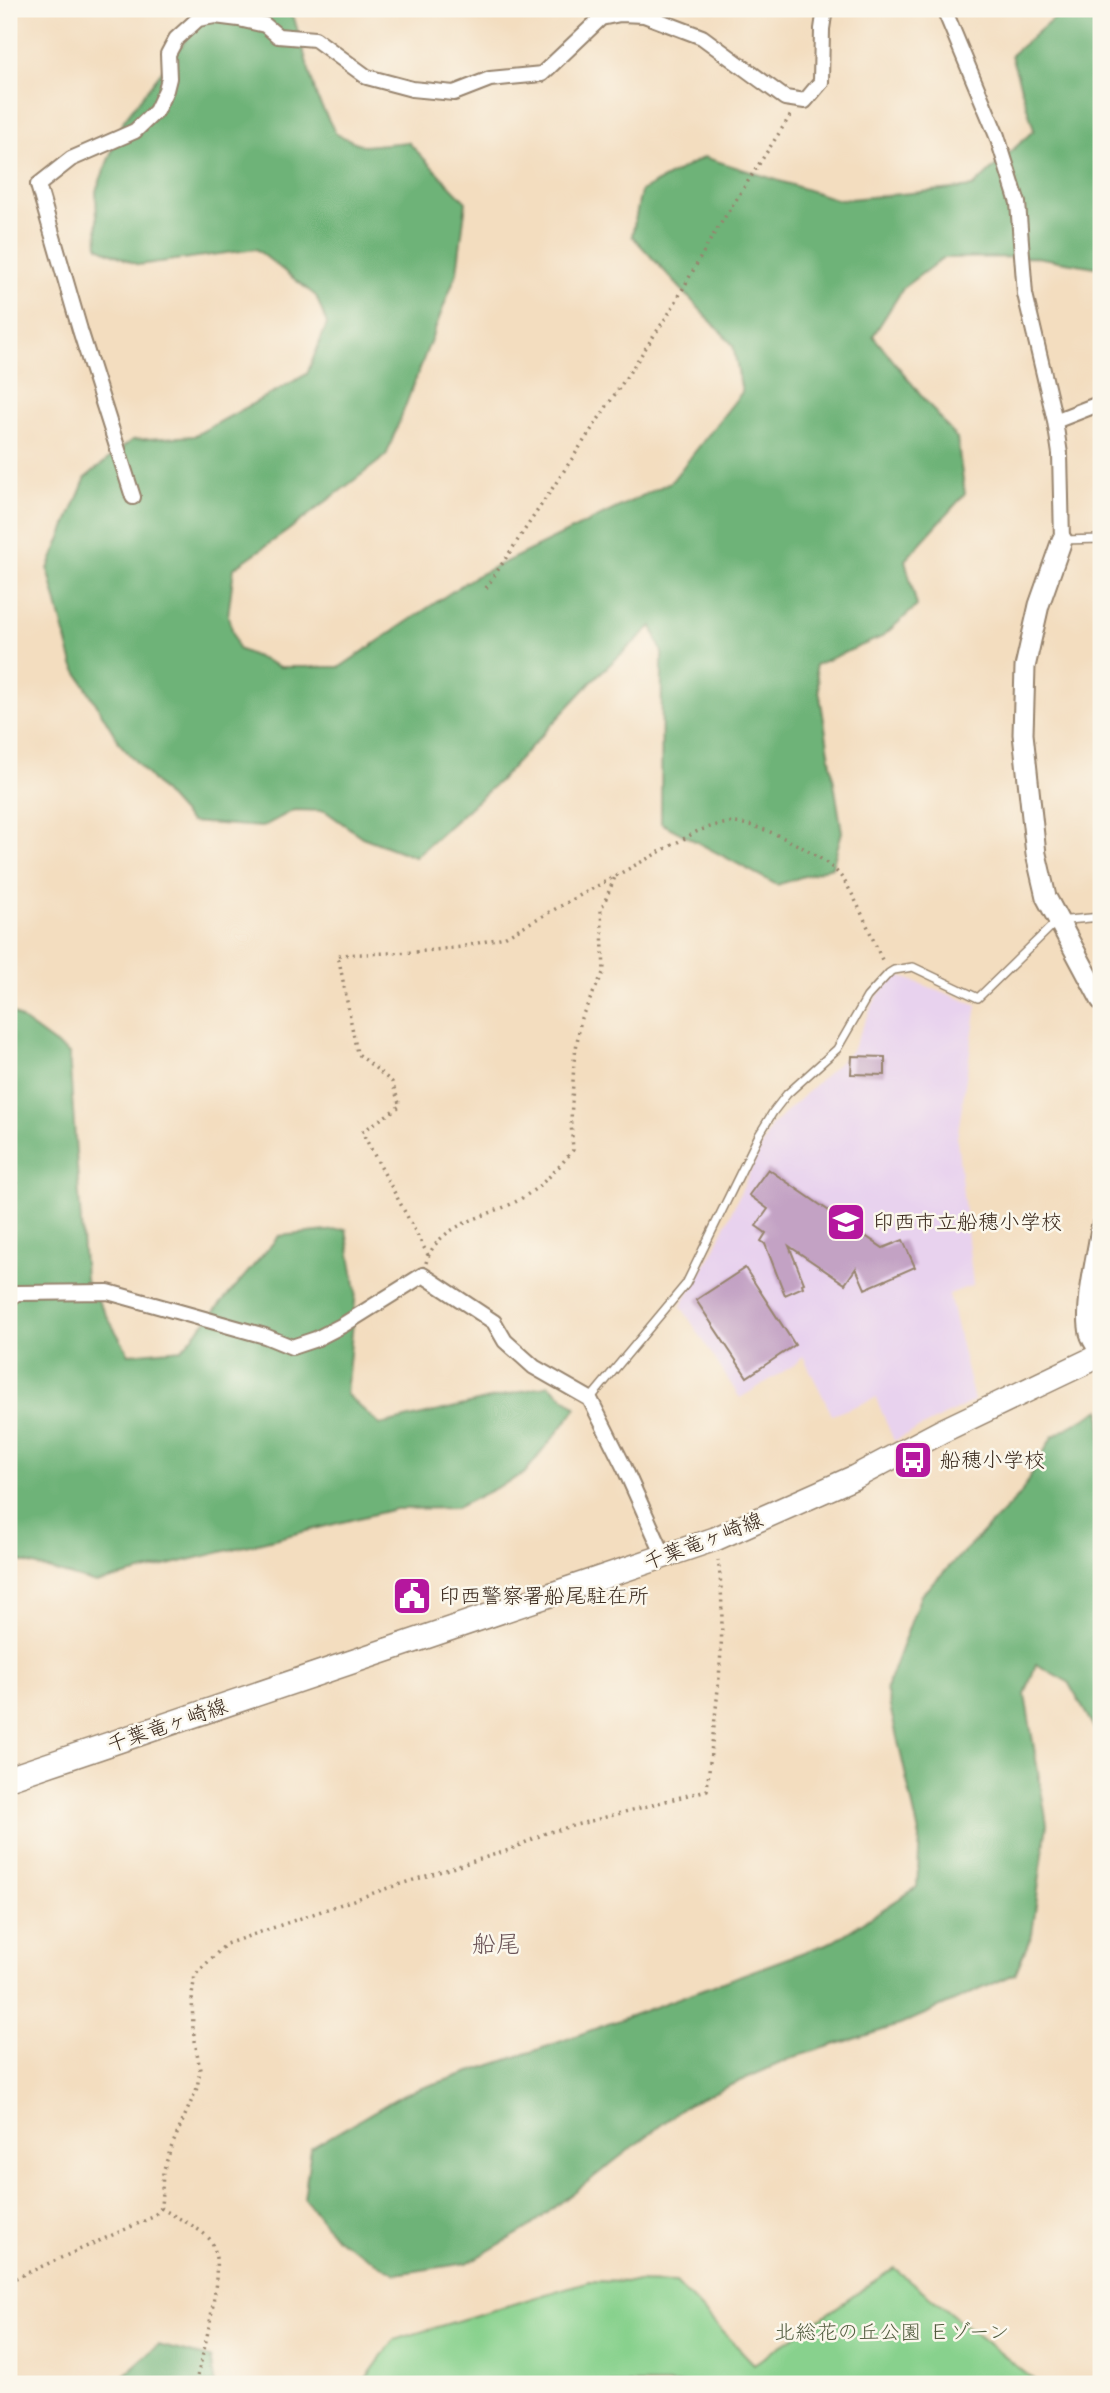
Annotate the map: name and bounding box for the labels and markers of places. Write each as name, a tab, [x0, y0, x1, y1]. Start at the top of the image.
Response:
school or university icon: 印西市立船穂小学校	[825, 1201, 867, 1243]
place label: 印西市立船穂小学校	[873, 1208, 1062, 1236]
bus stop icon: 船穂小学校	[892, 1439, 934, 1481]
place label: 船穂小学校	[940, 1446, 1045, 1474]
public building icon: 印西警察署船尾駐在所	[391, 1575, 433, 1617]
place label: 印西警察署船尾駐在所	[439, 1582, 649, 1610]

